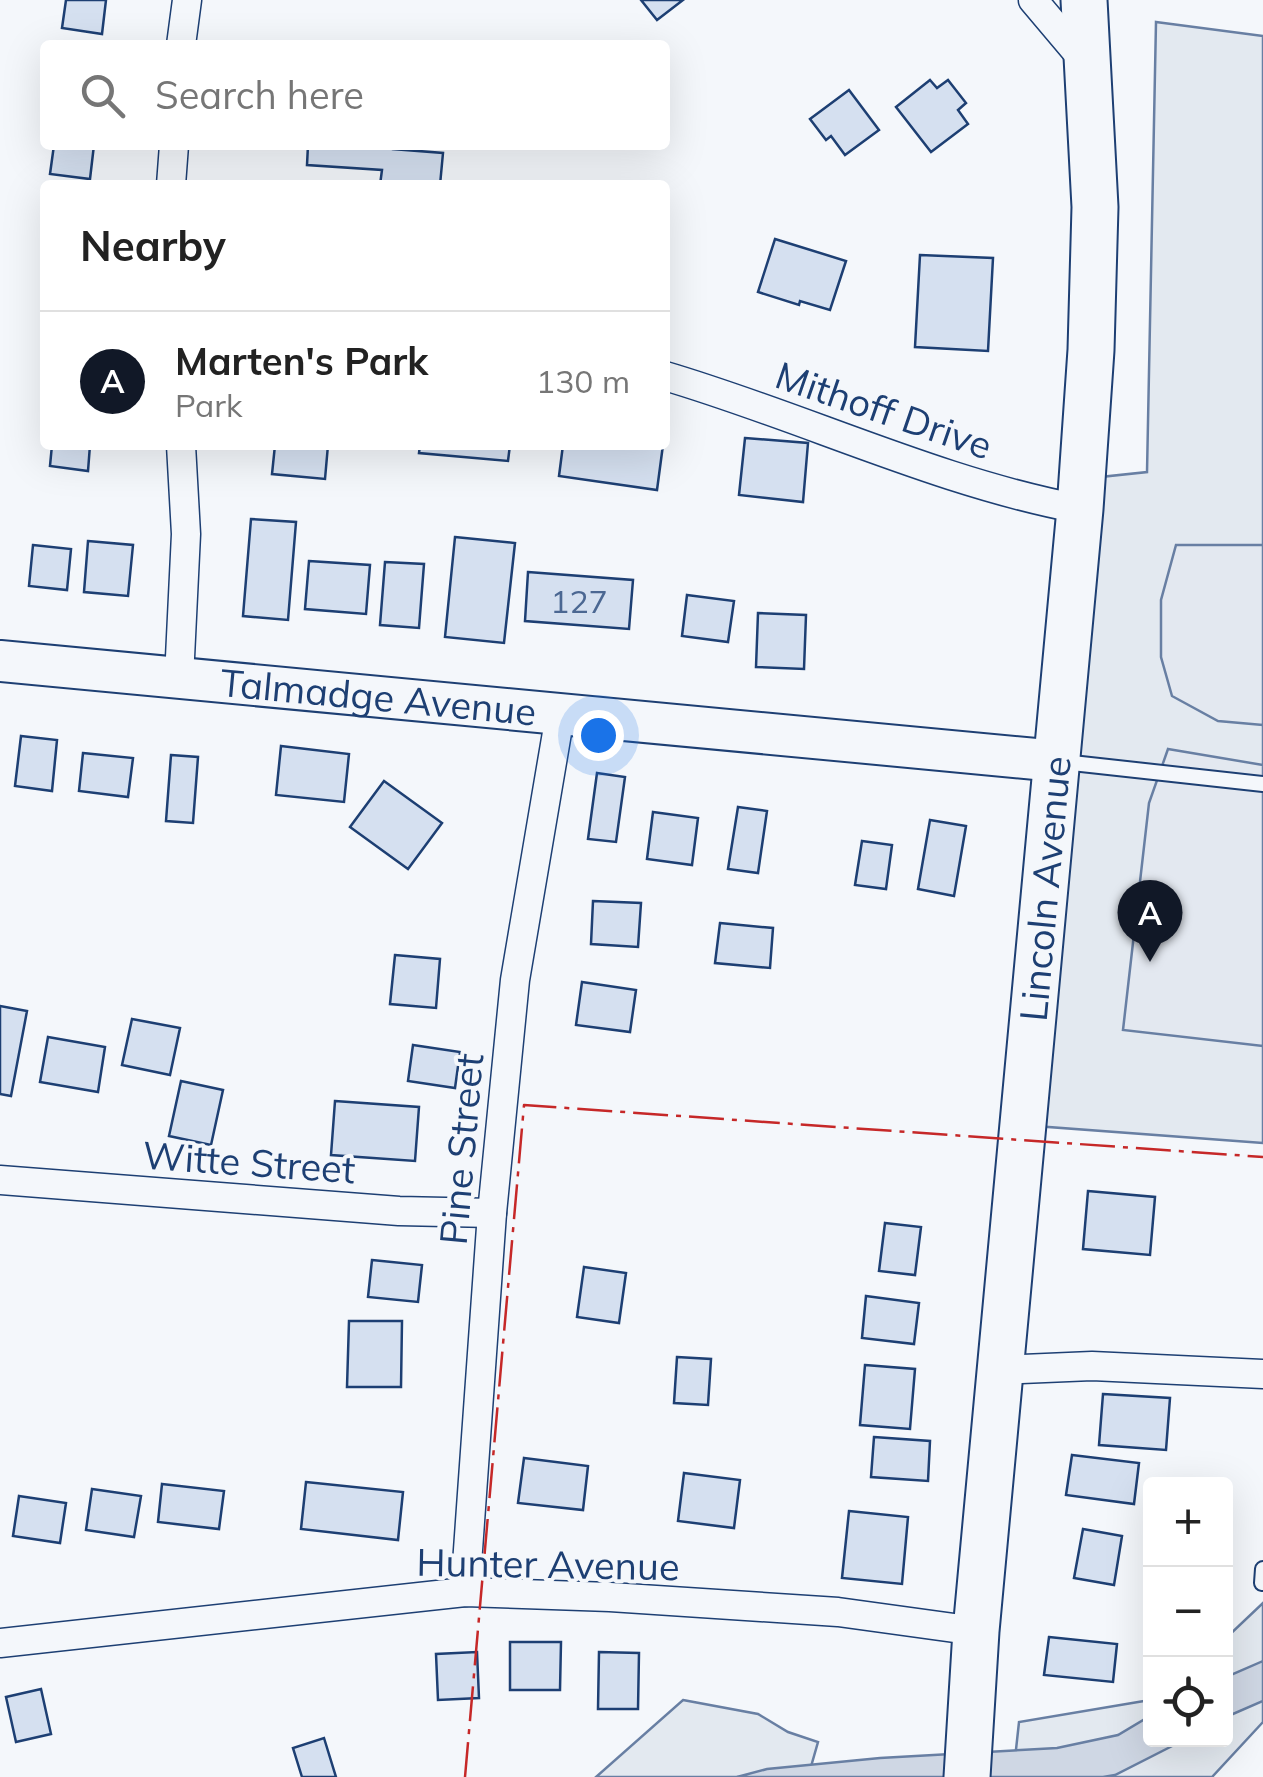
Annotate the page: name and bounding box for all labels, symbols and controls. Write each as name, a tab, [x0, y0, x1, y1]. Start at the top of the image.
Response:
search box	[40, 40, 670, 150]
icon: search	[75, 68, 130, 123]
text: Search here	[155, 71, 364, 119]
text: Nearby	[80, 219, 226, 272]
text: Marten's Park	[175, 337, 428, 385]
street label: Mithoff Drive	[770, 351, 998, 469]
text: A	[100, 361, 125, 401]
text: 130 m	[536, 361, 630, 401]
text: Park	[175, 385, 242, 425]
house number: 127	[550, 581, 608, 621]
street label: Talmadge Avenue	[218, 658, 538, 736]
your location	[573, 710, 624, 761]
street label: Lincoln Avenue	[1009, 754, 1081, 1023]
pin: A	[1118, 880, 1182, 962]
street label: Pine Street	[429, 1051, 493, 1247]
street label: Witte Street	[141, 1131, 357, 1193]
map controls	[1143, 1477, 1233, 1747]
button: +	[1143, 1477, 1233, 1567]
street label: Hunter Avenue	[416, 1538, 680, 1590]
button: −	[1143, 1567, 1233, 1657]
button: locate	[1143, 1657, 1233, 1747]

